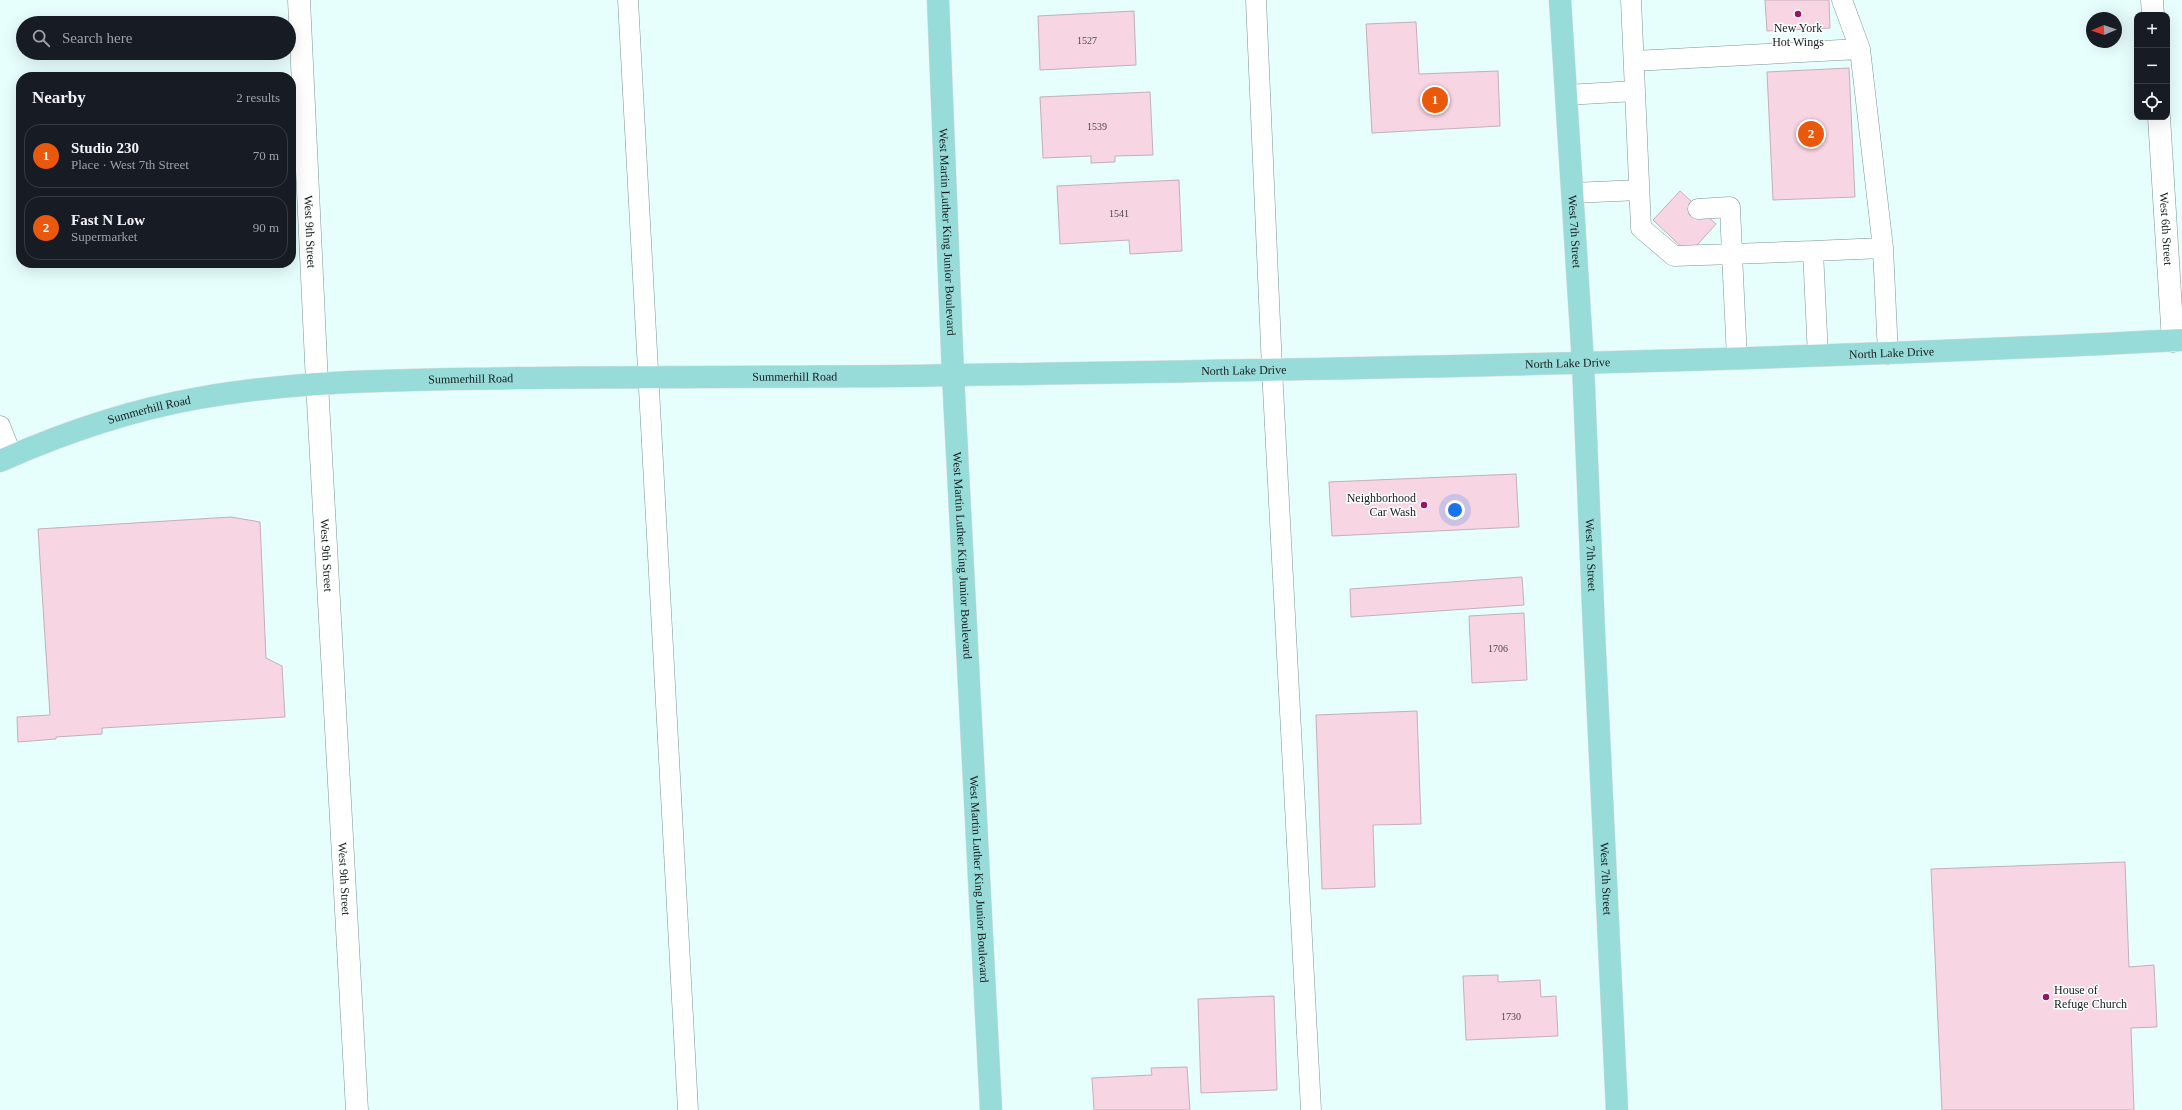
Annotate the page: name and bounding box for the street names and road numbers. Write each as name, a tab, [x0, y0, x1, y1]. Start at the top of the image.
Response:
street label: West Martin Luther King Junior Boulevard	[936, 128, 958, 336]
street label: West 6th Street	[2157, 192, 2175, 266]
street label: West 9th Street	[301, 195, 319, 269]
street label: West 7th Street	[1565, 195, 1584, 269]
street label: North Lake Drive	[1849, 344, 1934, 361]
street label: North Lake Drive	[1525, 355, 1611, 371]
street label: North Lake Drive	[1201, 363, 1287, 378]
street label: Summerhill Road	[752, 370, 837, 384]
street label: Summerhill Road	[428, 371, 513, 386]
street label: Summerhill Road	[106, 393, 192, 427]
street label: West Martin Luther King Junior Boulevard	[950, 452, 975, 659]
street label: West 9th Street	[317, 518, 336, 593]
street label: West 7th Street	[1582, 518, 1599, 593]
street label: West Martin Luther King Junior Boulevard	[967, 775, 991, 983]
street label: West 9th Street	[335, 842, 353, 916]
street label: West 7th Street	[1597, 842, 1615, 916]

